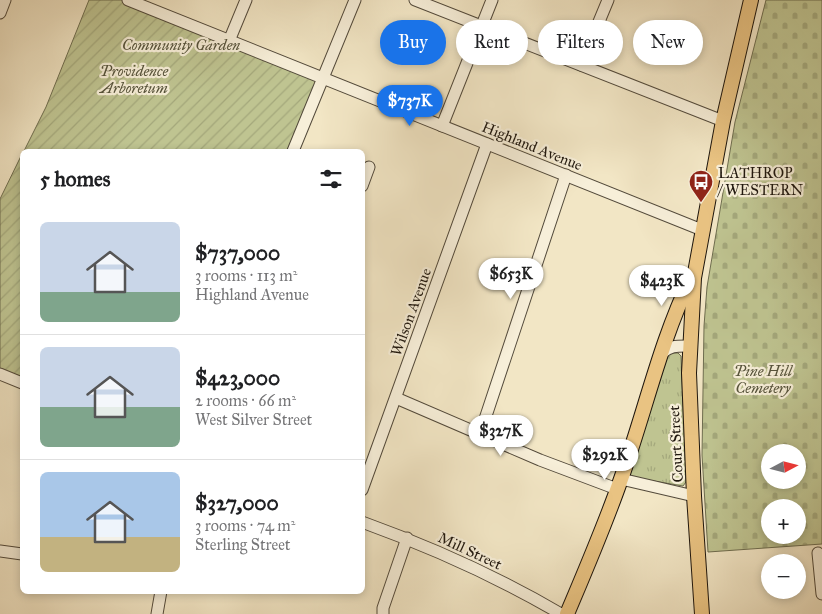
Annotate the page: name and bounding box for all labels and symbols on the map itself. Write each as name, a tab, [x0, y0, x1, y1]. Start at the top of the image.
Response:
park label: Community Garden	[122, 36, 240, 54]
park label: Providence Arboretum	[98, 62, 168, 97]
pin: $737K	[375, 84, 445, 127]
street label: Highland Avenue	[479, 118, 585, 174]
place label: LATHROP / WESTERN	[717, 164, 803, 199]
bus stop icon: LATHROP / WESTERN	[688, 169, 714, 203]
pin: $653K	[476, 258, 546, 300]
pin: $423K	[627, 264, 697, 307]
street label: Wilson Avenue	[387, 266, 435, 358]
park label: Pine Hill Cemetery	[734, 362, 794, 397]
street label: Court Street	[665, 404, 687, 483]
pin: $327K	[466, 414, 536, 457]
pin: $292K	[570, 438, 640, 481]
north arrow	[761, 444, 806, 489]
street label: Mill Street	[435, 528, 505, 574]

